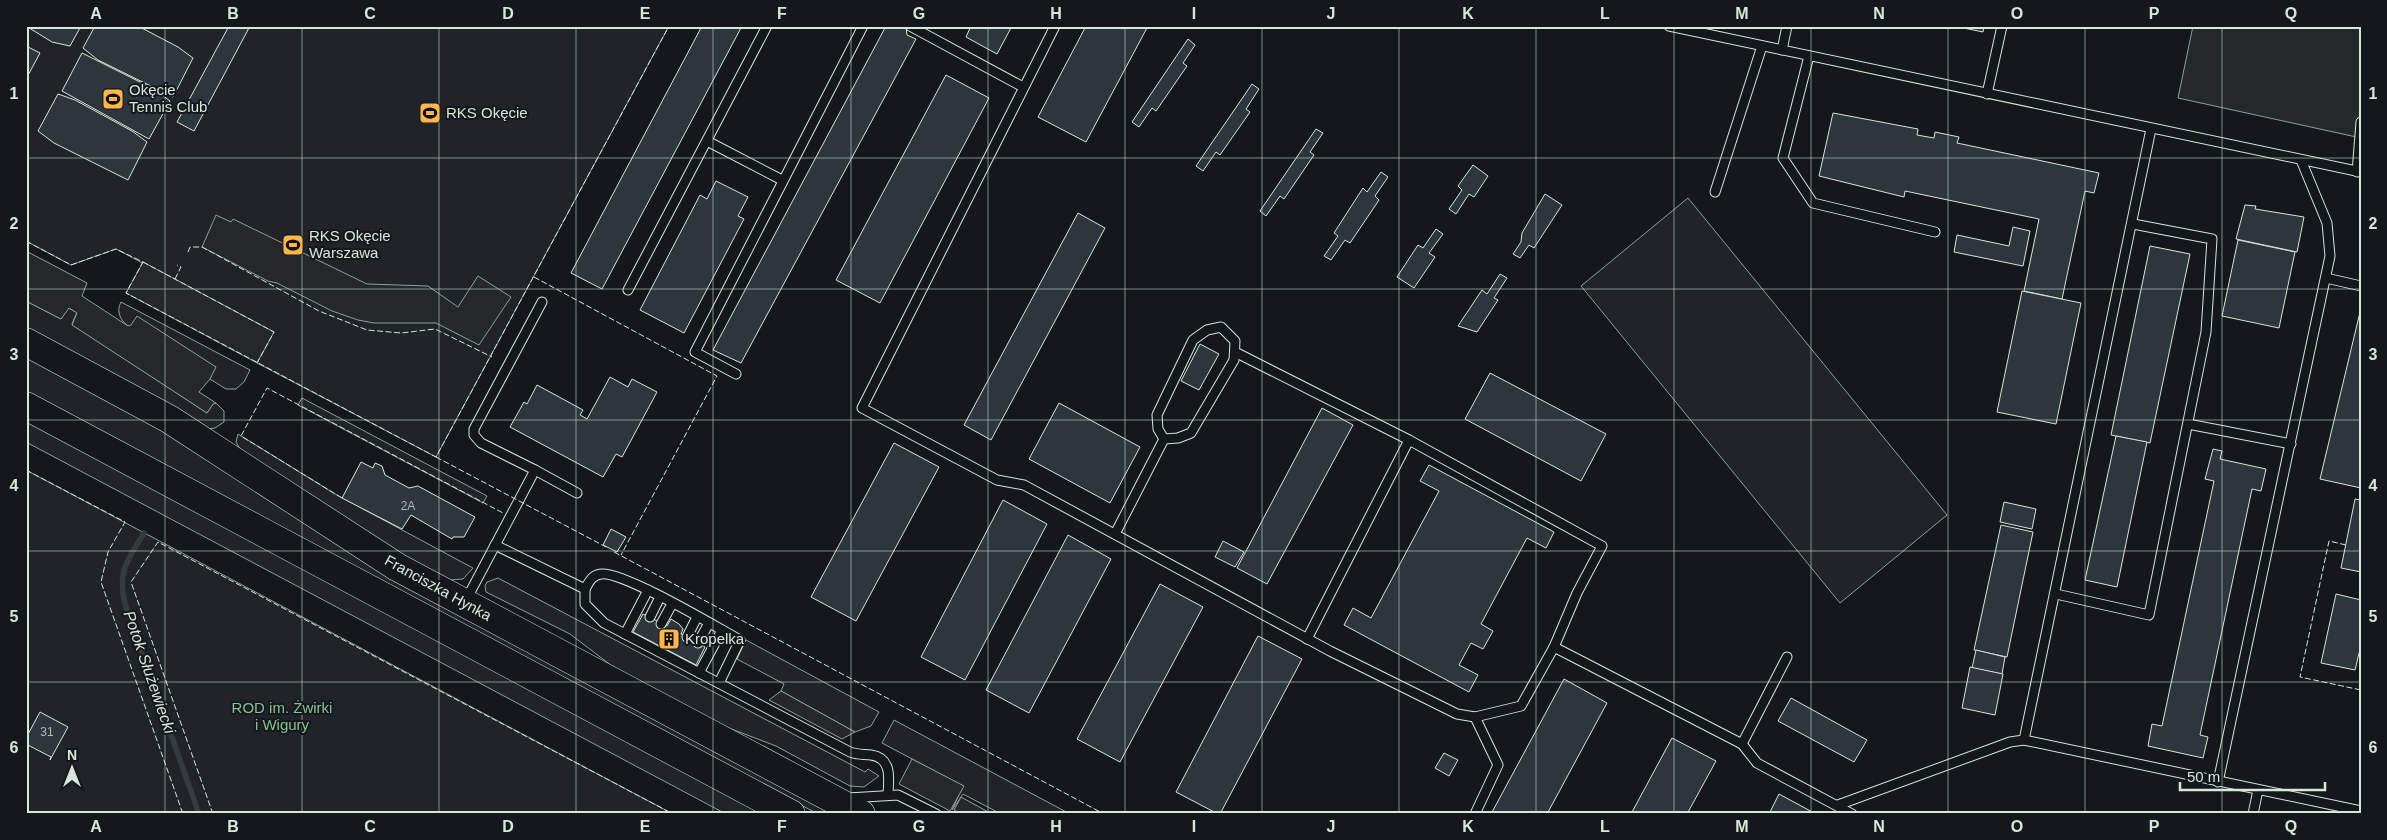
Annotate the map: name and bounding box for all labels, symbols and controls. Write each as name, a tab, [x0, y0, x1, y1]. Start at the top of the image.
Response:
text: A	[90, 5, 102, 22]
text: B	[227, 5, 239, 22]
text: C	[364, 5, 376, 22]
text: D	[502, 5, 514, 22]
text: E	[640, 5, 651, 22]
text: F	[777, 5, 787, 22]
text: G	[913, 5, 925, 22]
text: H	[1050, 5, 1062, 22]
text: I	[1192, 5, 1196, 22]
text: J	[1327, 5, 1335, 22]
text: K	[1462, 5, 1474, 22]
text: L	[1600, 5, 1610, 22]
text: M	[1735, 5, 1749, 22]
text: N	[1873, 5, 1885, 22]
text: O	[2011, 5, 2023, 22]
text: P	[2149, 5, 2160, 22]
text: Q	[2285, 5, 2297, 22]
place label: Okęcie Tennis Club	[129, 81, 207, 115]
text: 1	[10, 85, 19, 102]
text: 1	[2369, 85, 2378, 102]
sports icon: Okęcie Tennis Club	[101, 87, 125, 111]
sports icon: RKS Okęcie	[418, 101, 442, 125]
place label: RKS Okęcie	[446, 104, 528, 121]
text: 2	[10, 215, 19, 232]
text: 2	[2369, 215, 2378, 232]
place label: RKS Okęcie Warszawa	[309, 227, 391, 261]
sports icon: RKS Okęcie Warszawa	[281, 233, 305, 257]
text: 3	[10, 346, 19, 363]
text: 3	[2369, 346, 2378, 363]
text: 4	[10, 477, 19, 494]
text: 4	[2369, 477, 2378, 494]
house number: 2A	[401, 499, 415, 513]
street label: Franciszka Hynka	[382, 551, 495, 624]
text: 5	[10, 608, 19, 625]
water label: Potok Służewiecki	[120, 608, 179, 736]
text: 5	[2369, 608, 2378, 625]
building icon: Kropelka	[657, 627, 681, 651]
place label: Kropelka	[685, 630, 745, 647]
park label: ROD im. Żwirki i Wigury	[232, 699, 332, 733]
house number: 31	[40, 725, 54, 739]
text: 6	[10, 739, 19, 756]
text: 6	[2369, 739, 2378, 756]
north arrow	[48, 742, 98, 792]
text: N	[67, 747, 77, 763]
scale bar	[2180, 760, 2324, 792]
text: 50 m	[2187, 768, 2220, 785]
text: A	[90, 818, 102, 835]
text: B	[227, 818, 239, 835]
text: C	[364, 818, 376, 835]
text: D	[502, 818, 514, 835]
text: E	[640, 818, 651, 835]
text: F	[777, 818, 787, 835]
text: G	[913, 818, 925, 835]
text: H	[1050, 818, 1062, 835]
text: I	[1192, 818, 1196, 835]
text: J	[1327, 818, 1335, 835]
text: K	[1462, 818, 1474, 835]
text: L	[1600, 818, 1610, 835]
text: M	[1735, 818, 1749, 835]
text: N	[1873, 818, 1885, 835]
text: O	[2011, 818, 2023, 835]
text: P	[2149, 818, 2160, 835]
text: Q	[2285, 818, 2297, 835]

